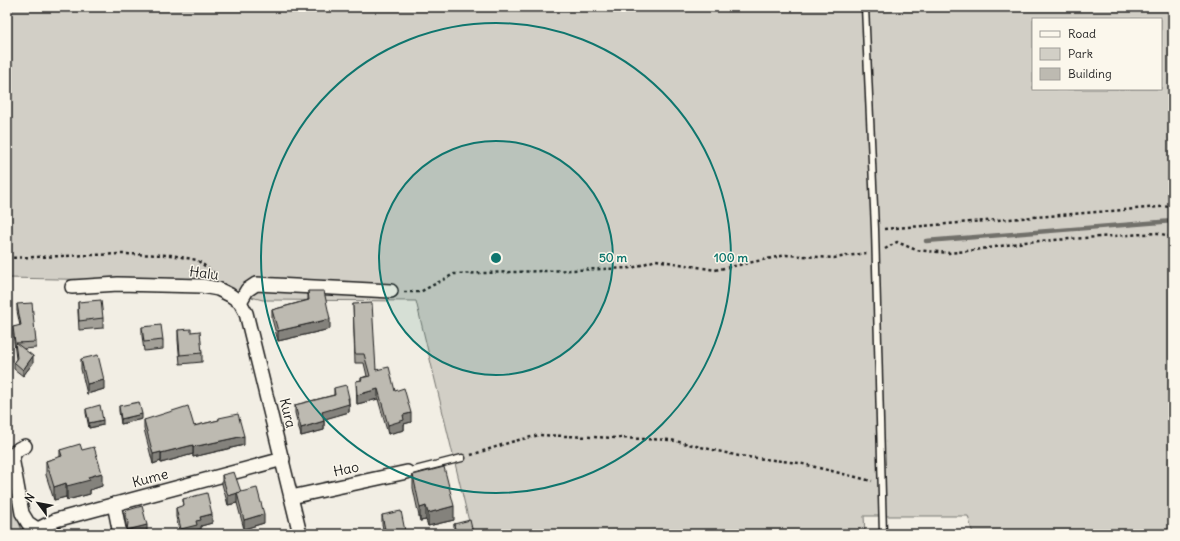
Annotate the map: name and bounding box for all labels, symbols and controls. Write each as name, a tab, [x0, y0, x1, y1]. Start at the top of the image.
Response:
legend	[1032, 18, 1162, 90]
text: Road	[1068, 26, 1096, 41]
text: Park	[1068, 46, 1093, 61]
text: Building	[1068, 66, 1112, 81]
text: 50 m	[599, 250, 628, 265]
text: 100 m	[714, 250, 748, 265]
centre of rings	[489, 251, 503, 265]
street label: Halu	[188, 262, 220, 284]
street label: Kura	[276, 396, 300, 430]
street label: Hao	[331, 457, 361, 480]
street label: Kume	[130, 465, 170, 491]
north arrow	[18, 483, 58, 523]
text: N	[22, 491, 37, 505]

